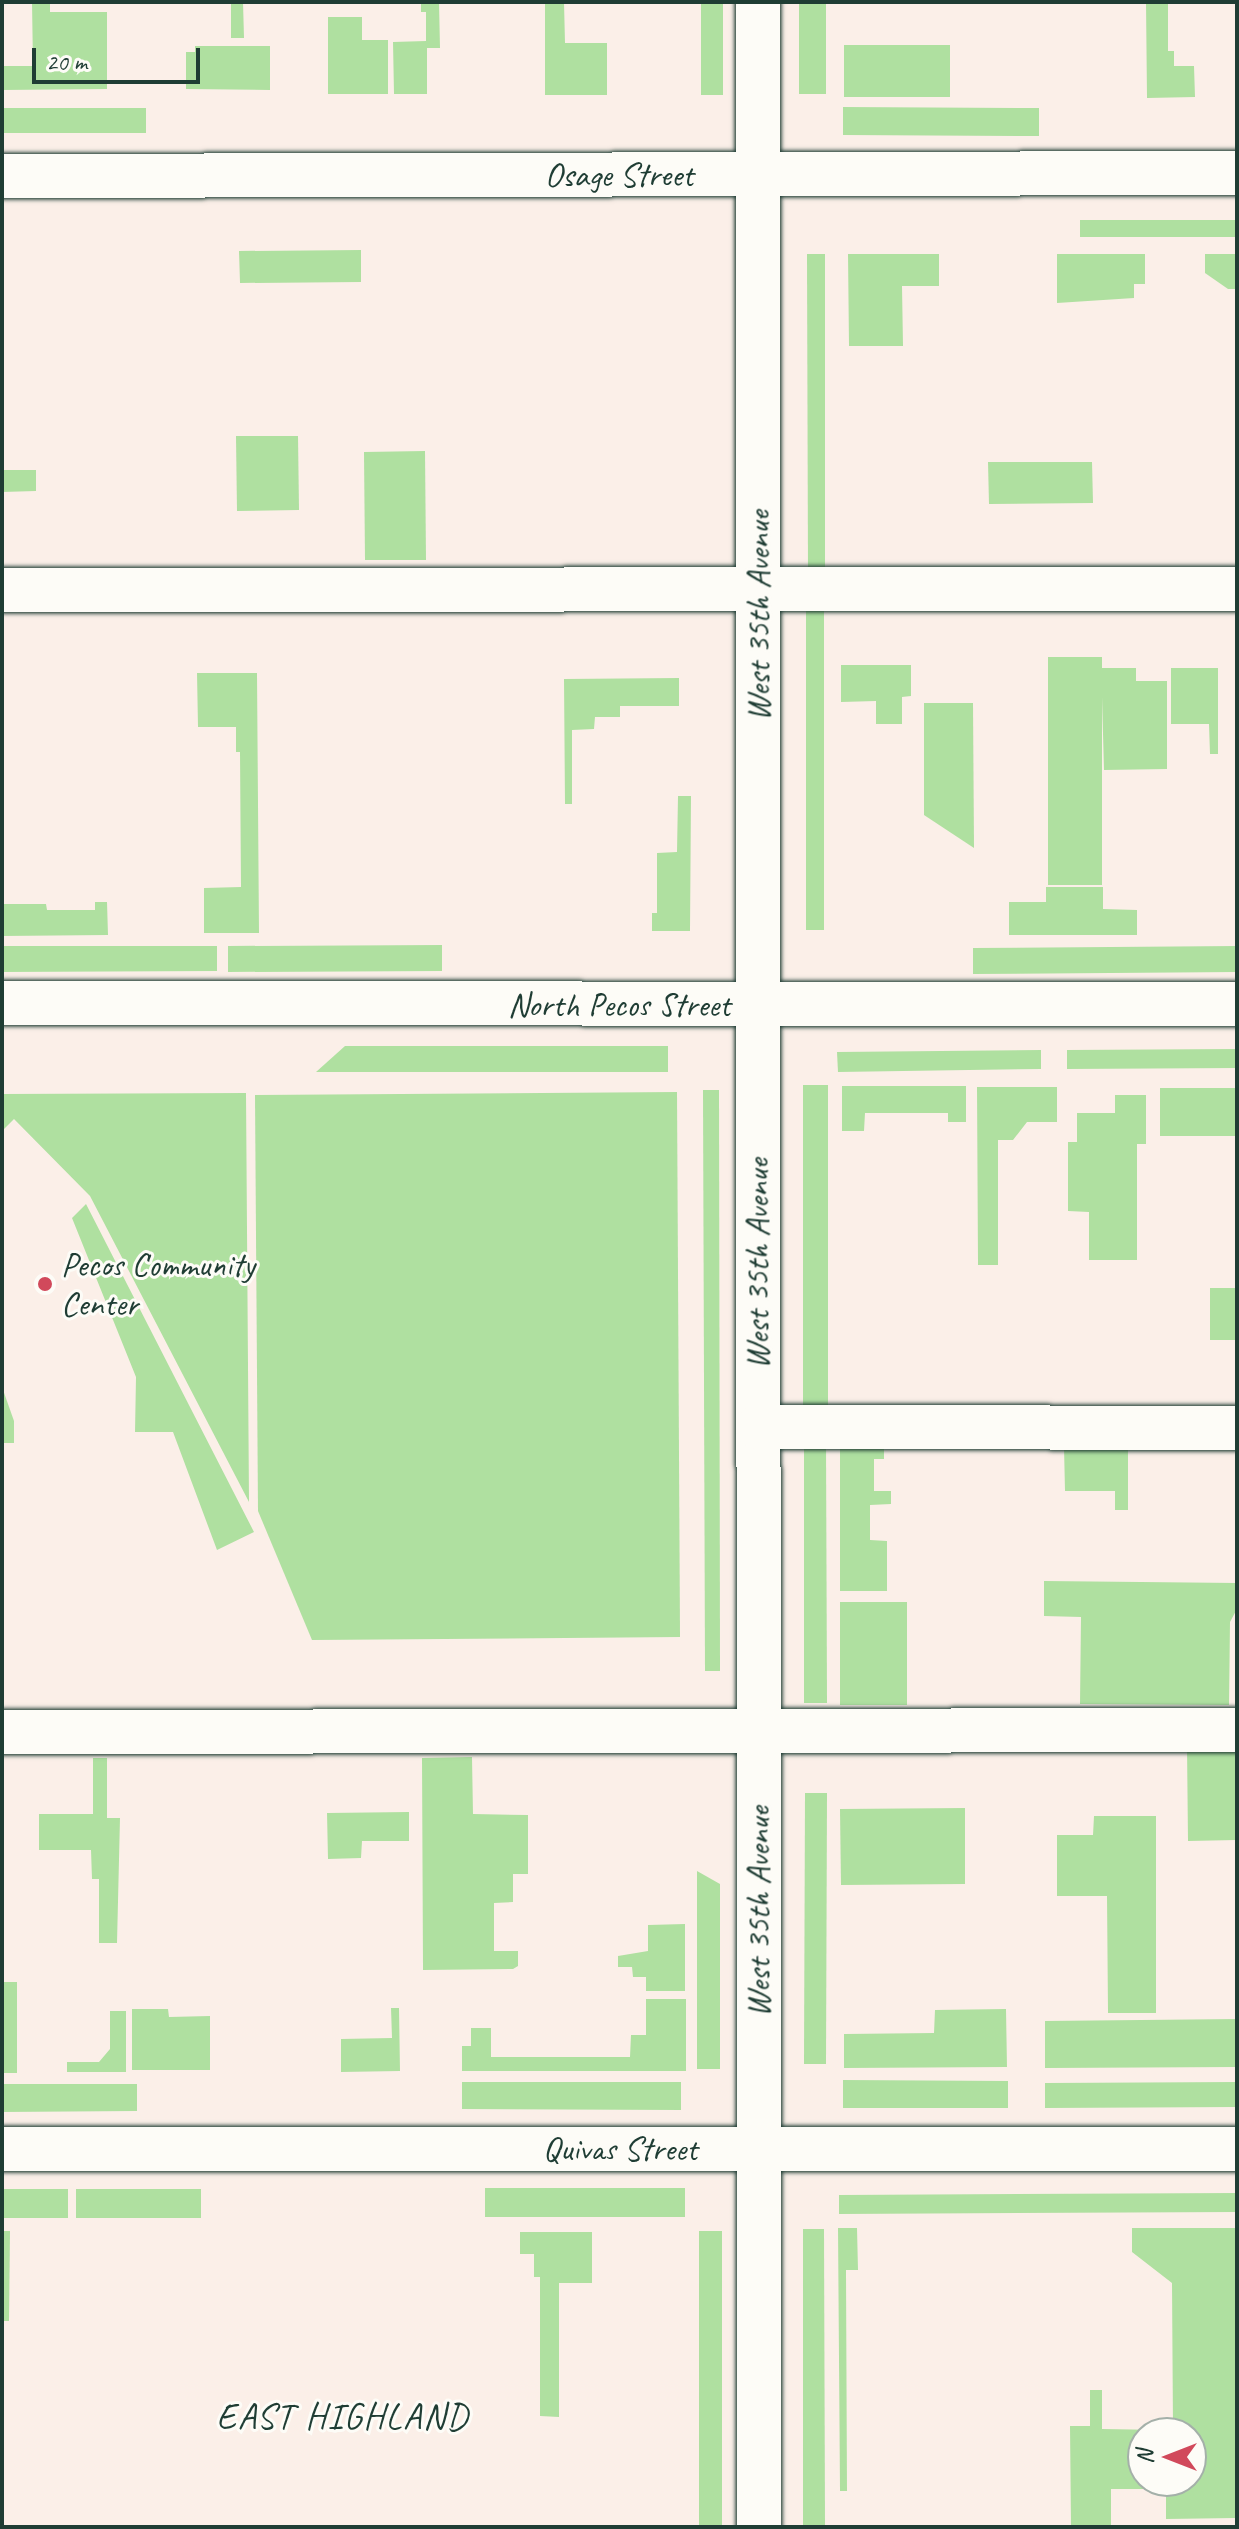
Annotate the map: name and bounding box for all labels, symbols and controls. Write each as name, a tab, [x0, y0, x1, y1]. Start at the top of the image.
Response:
scale bar	[36, 32, 204, 82]
text: 20 m	[46, 47, 87, 77]
street label: Osage Street	[544, 155, 694, 195]
street label: West 35th Avenue	[738, 511, 778, 721]
street label: North Pecos Street	[507, 985, 731, 1025]
street label: West 35th Avenue	[737, 1159, 777, 1369]
place label: Pecos Community Center	[61, 1244, 256, 1324]
marker: Pecos Community Center	[36, 1275, 54, 1293]
street label: West 35th Avenue	[738, 1807, 778, 2017]
street label: Quivas Street	[542, 2129, 698, 2169]
district label: EAST HIGHLAND	[217, 2395, 469, 2439]
north arrow	[1127, 2417, 1207, 2497]
text: N	[1131, 2450, 1159, 2464]

